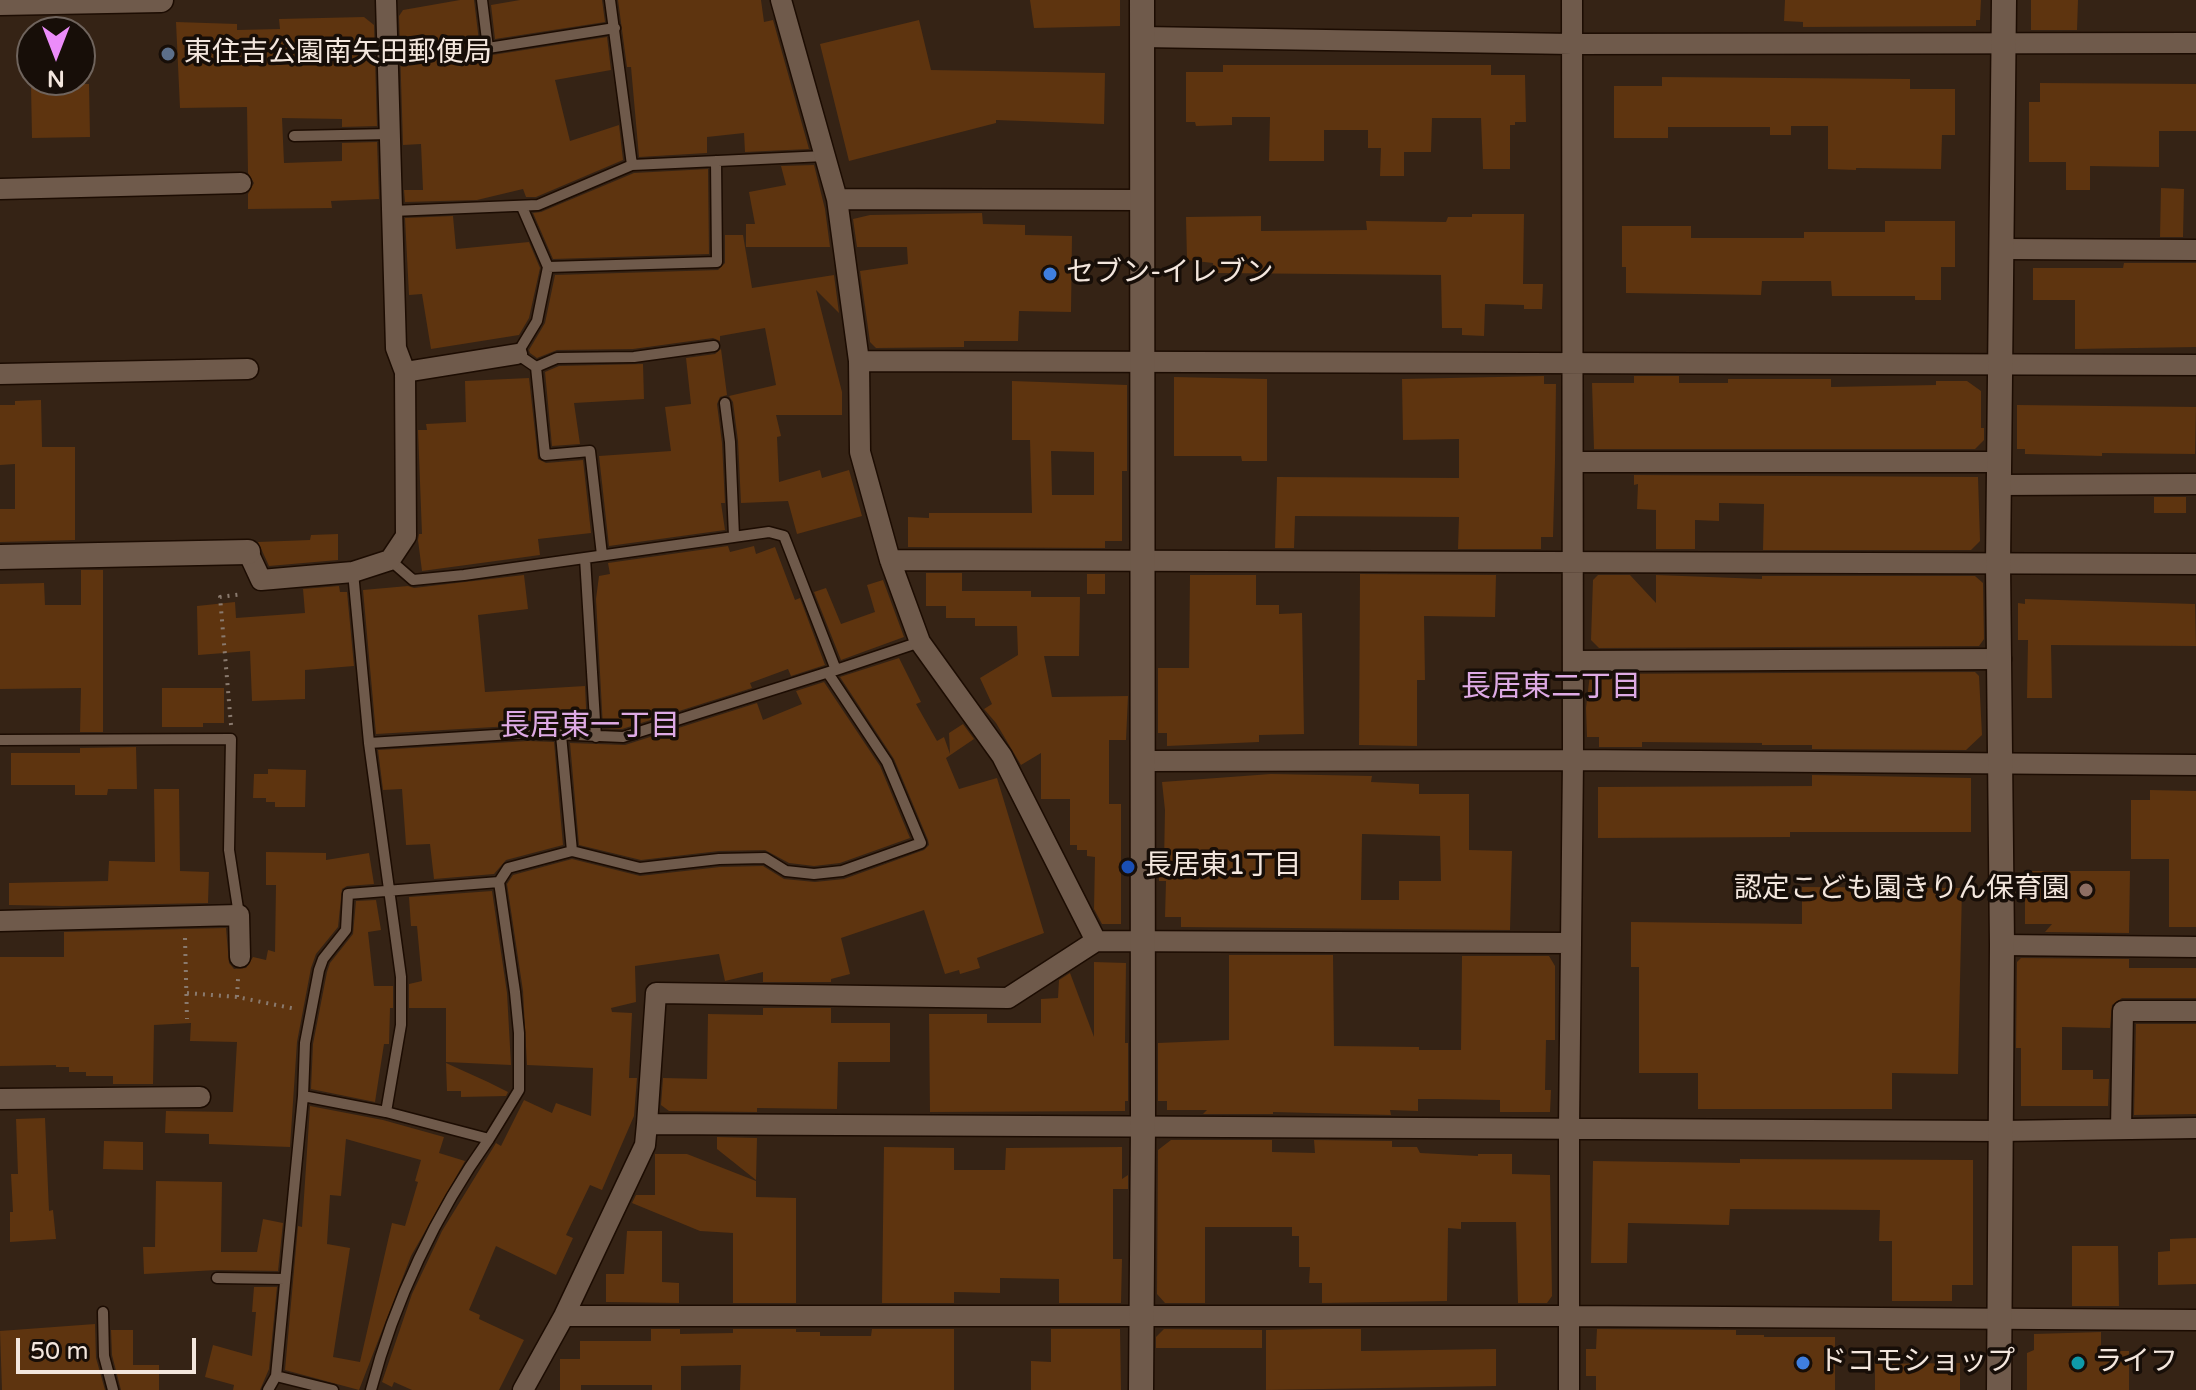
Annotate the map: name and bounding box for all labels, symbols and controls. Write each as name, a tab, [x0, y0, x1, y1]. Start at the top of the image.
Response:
north arrow	[16, 16, 96, 96]
place label: 東住吉公園南矢田郵便局	[184, 37, 492, 71]
marker: 東住吉公園南矢田郵便局	[159, 45, 177, 63]
text: N	[47, 65, 65, 91]
place label: セブン-イレブン	[1066, 257, 1273, 291]
marker: セブン-イレブン	[1041, 265, 1059, 283]
district label: 長居東二丁目	[1461, 670, 1641, 706]
district label: 長居東一丁目	[500, 709, 680, 745]
place label: 長居東1丁目	[1144, 850, 1302, 884]
marker: 長居東1丁目	[1119, 858, 1137, 876]
place label: 認定こども園きりん保育園	[1734, 873, 2070, 907]
marker: 認定こども園きりん保育園	[2077, 881, 2095, 899]
scale bar	[20, 1322, 200, 1372]
text: 50 m	[30, 1337, 88, 1366]
place label: ドコモショップ	[1819, 1346, 2015, 1380]
place label: ライフ	[2094, 1346, 2178, 1380]
marker: ドコモショップ	[1794, 1354, 1812, 1372]
marker: ライフ	[2069, 1354, 2087, 1372]

